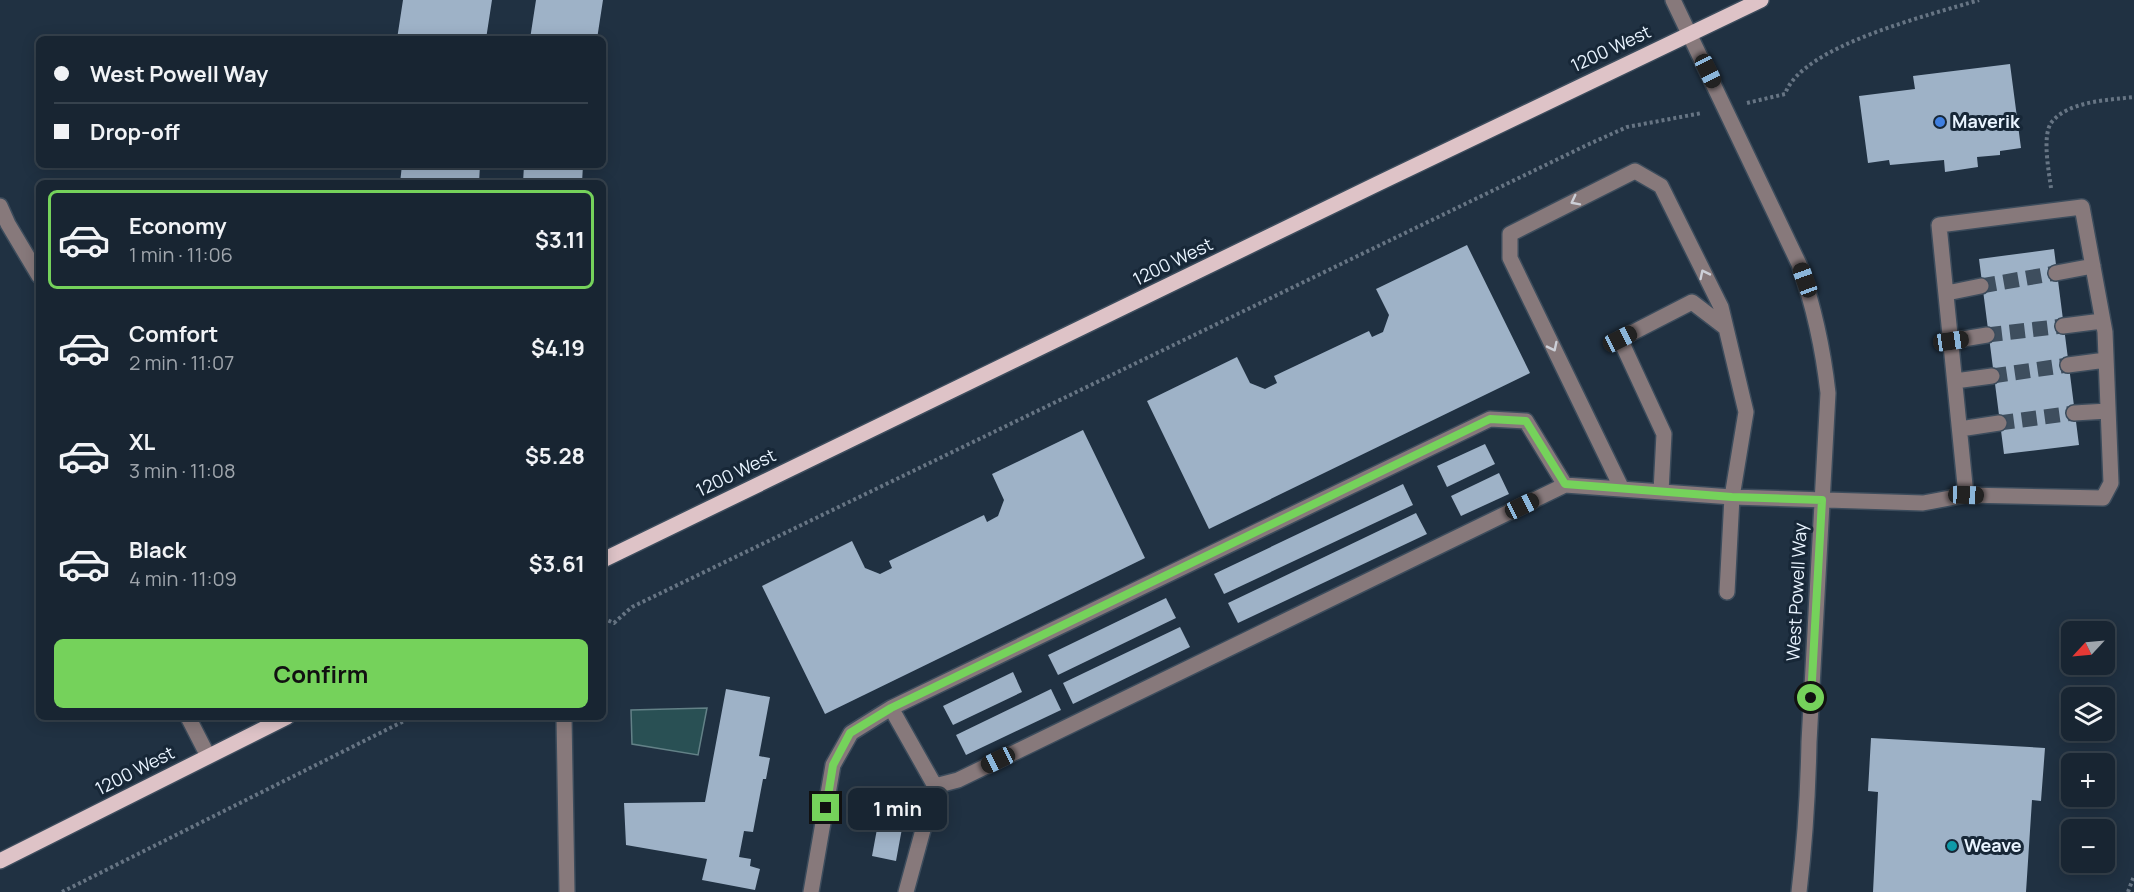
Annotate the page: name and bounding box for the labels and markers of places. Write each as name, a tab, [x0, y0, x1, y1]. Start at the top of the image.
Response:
place label: Maverik	[1952, 109, 2021, 133]
marker: Maverik	[1933, 115, 1947, 129]
place label: Weave	[1964, 833, 2022, 857]
marker: Weave	[1945, 839, 1959, 853]

